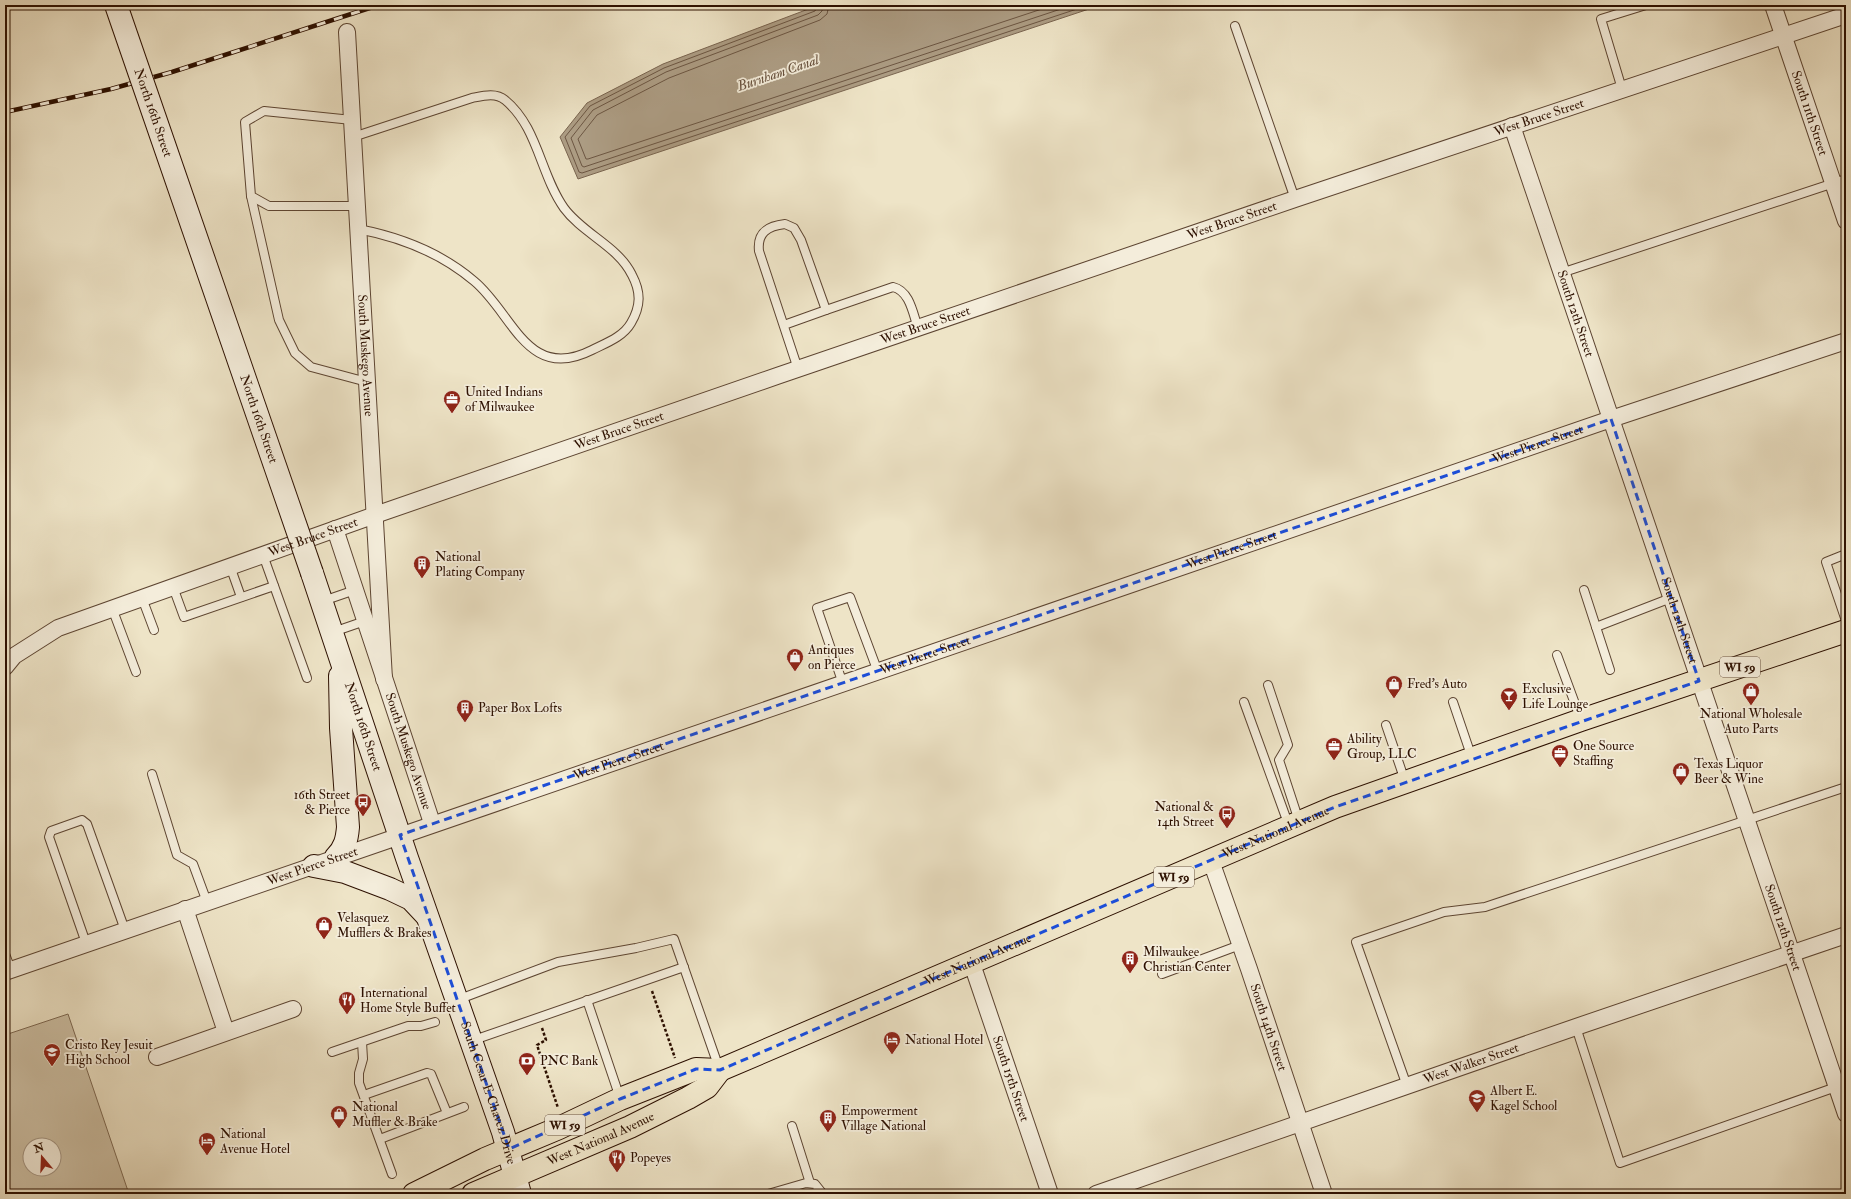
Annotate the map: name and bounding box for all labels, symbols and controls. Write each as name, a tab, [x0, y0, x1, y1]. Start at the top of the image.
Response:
water label: Burnham Canal	[734, 51, 823, 95]
street label: North 16th Street	[131, 66, 176, 159]
street label: South 11th Street	[1788, 69, 1831, 157]
street label: West Bruce Street	[1491, 95, 1586, 140]
street label: West Bruce Street	[1184, 198, 1279, 244]
street label: South 12th Street	[1553, 268, 1597, 359]
street label: South Muskego Avenue	[354, 294, 377, 417]
street label: West Bruce Street	[877, 303, 972, 348]
street label: North 16th Street	[236, 373, 282, 465]
place label: United Indians of Milwaukee	[465, 384, 543, 415]
office icon: United Indians of Milwaukee	[442, 389, 462, 414]
street label: West Bruce Street	[571, 408, 666, 454]
street label: West Pierce Street	[1489, 421, 1585, 468]
street label: West Bruce Street	[265, 514, 360, 561]
street label: West Pierce Street	[1183, 527, 1279, 573]
place label: National Plating Company	[435, 549, 525, 581]
building icon: National Plating Company	[412, 554, 432, 579]
street label: South 12th Street	[1657, 575, 1701, 666]
street label: West Pierce Street	[877, 632, 972, 679]
place label: Antiques on Pierce	[807, 642, 856, 673]
shop icon: Antiques on Pierce	[785, 647, 805, 672]
road number: WI 59	[1720, 657, 1760, 677]
shop icon: Fred's Auto	[1384, 674, 1404, 699]
place label: Fred's Auto	[1407, 676, 1467, 692]
street label: North 16th Street	[341, 680, 385, 773]
place label: Exclusive Life Lounge	[1522, 681, 1589, 712]
shop icon: National Wholesale Auto Parts	[1741, 681, 1761, 706]
bar icon: Exclusive Life Lounge	[1499, 686, 1519, 711]
street label: South Muskego Avenue	[382, 691, 435, 812]
building icon: Paper Box Lofts	[455, 698, 475, 723]
place label: Paper Box Lofts	[478, 700, 563, 717]
place label: National Wholesale Auto Parts	[1700, 706, 1803, 737]
place label: Ability Group, LLC	[1346, 731, 1416, 763]
office icon: Ability Group, LLC	[1324, 736, 1344, 761]
street label: West Pierce Street	[570, 738, 666, 784]
place label: One Source Staffing	[1573, 738, 1635, 769]
office icon: One Source Staffing	[1550, 743, 1570, 768]
place label: Texas Liquor Beer & Wine	[1694, 756, 1764, 787]
shop icon: Texas Liquor Beer & Wine	[1671, 761, 1691, 786]
place label: 16th Street & Pierce	[294, 787, 351, 818]
bus stop icon: 16th Street & Pierce	[353, 792, 373, 817]
place label: National & 14th Street	[1154, 799, 1214, 830]
street label: West National Avenue	[1219, 802, 1332, 863]
bus stop icon: National & 14th Street	[1217, 804, 1237, 829]
street label: West Pierce Street	[264, 843, 360, 890]
road number: WI 59	[1154, 867, 1194, 887]
street label: South 12th Street	[1761, 882, 1805, 973]
place label: Velasquez Mufflers & Brakes	[337, 910, 432, 941]
shop icon: Velasquez Mufflers & Brakes	[314, 915, 334, 940]
street label: West National Avenue	[921, 930, 1034, 990]
place label: Milwaukee Christian Center	[1143, 944, 1231, 975]
building icon: Milwaukee Christian Center	[1120, 949, 1140, 974]
street label: South 14th Street	[1247, 982, 1290, 1073]
place label: International Home Style Buffet	[360, 985, 456, 1017]
restaurant icon: International Home Style Buffet	[337, 990, 357, 1015]
street label: South Cesar E Chavez Drive	[457, 1019, 520, 1167]
hotel icon: National Hotel	[882, 1030, 902, 1055]
place label: National Hotel	[905, 1032, 984, 1048]
street label: South 15th Street	[989, 1034, 1033, 1124]
place label: Cristo Rey Jesuit High School	[65, 1037, 153, 1068]
street label: West Walker Street	[1420, 1040, 1521, 1088]
school or university icon: Cristo Rey Jesuit High School	[42, 1042, 62, 1067]
bank icon: PNC Bank	[517, 1051, 537, 1076]
place label: PNC Bank	[540, 1053, 599, 1069]
place label: Albert E. Kagel School	[1489, 1083, 1558, 1114]
school or university icon: Albert E. Kagel School	[1467, 1088, 1487, 1113]
place label: National Muffler & Brake	[352, 1099, 438, 1130]
place label: Empowerment Village National	[841, 1103, 927, 1134]
shop icon: National Muffler & Brake	[329, 1104, 349, 1129]
street label: West National Avenue	[544, 1108, 657, 1170]
building icon: Empowerment Village National	[818, 1108, 838, 1133]
road number: WI 59	[545, 1115, 585, 1135]
place label: National Avenue Hotel	[219, 1126, 291, 1157]
hotel icon: National Avenue Hotel	[197, 1131, 217, 1156]
north arrow	[22, 1137, 62, 1177]
text: N	[31, 1140, 47, 1156]
restaurant icon: Popeyes	[607, 1148, 627, 1173]
place label: Popeyes	[630, 1150, 672, 1167]

